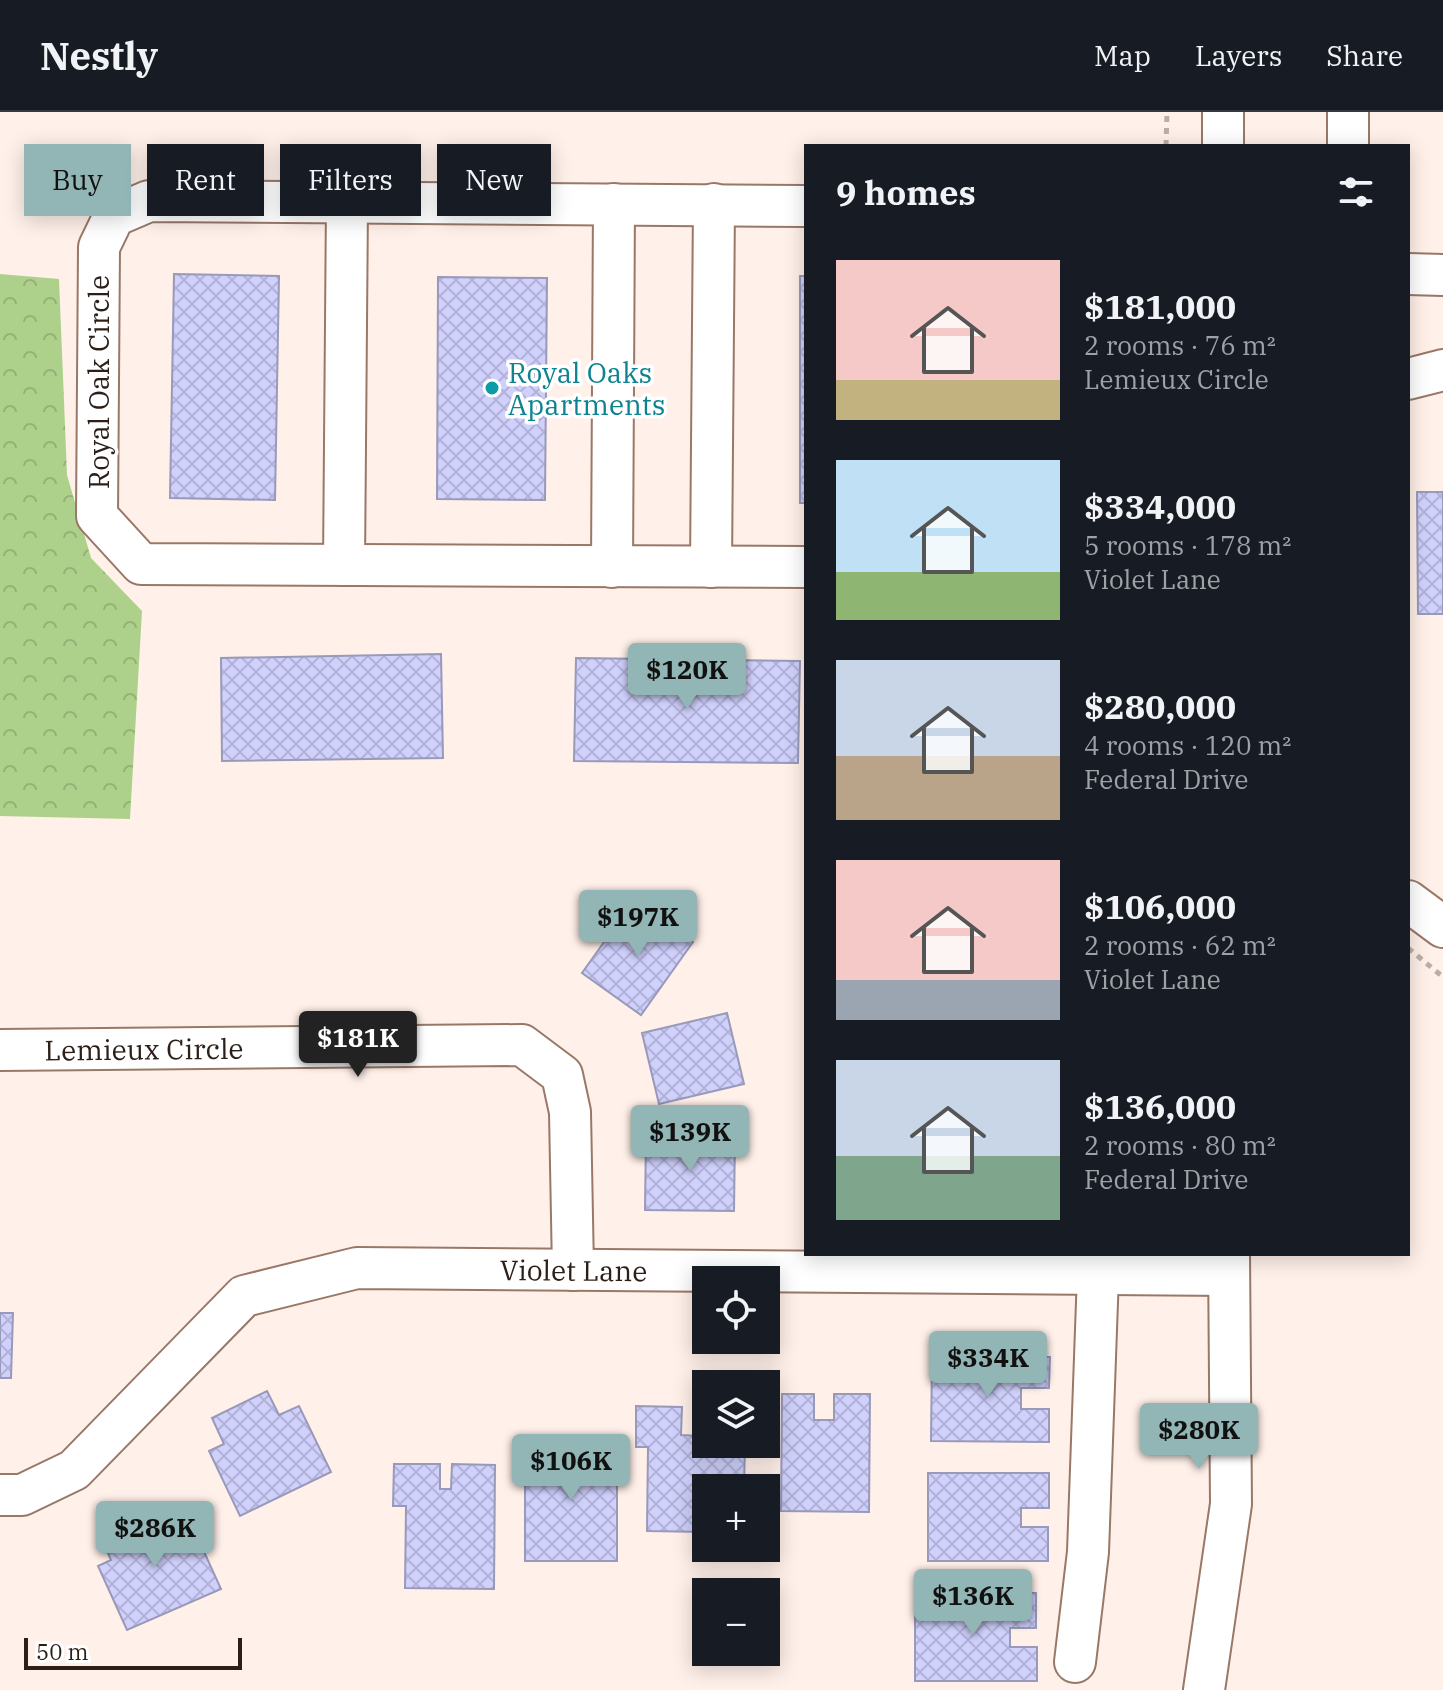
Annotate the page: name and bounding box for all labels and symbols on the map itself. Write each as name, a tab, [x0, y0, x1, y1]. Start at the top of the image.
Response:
street label: Royal Oak Circle	[80, 275, 117, 489]
place label: Royal Oaks Apartments	[508, 354, 665, 423]
marker: Royal Oaks Apartments	[483, 379, 501, 397]
pin: $120K	[631, 643, 743, 711]
pin: $197K	[582, 890, 694, 958]
pin: $181K	[302, 1011, 414, 1079]
street label: Lemieux Circle	[44, 1029, 244, 1068]
pin: $139K	[634, 1105, 746, 1173]
street label: Violet Lane	[500, 1251, 647, 1289]
pin: $334K	[932, 1331, 1044, 1399]
pin: $280K	[1143, 1403, 1255, 1471]
pin: $106K	[515, 1434, 627, 1502]
pin: $286K	[99, 1501, 211, 1569]
pin: $136K	[917, 1569, 1029, 1637]
scale bar	[24, 1634, 242, 1670]

